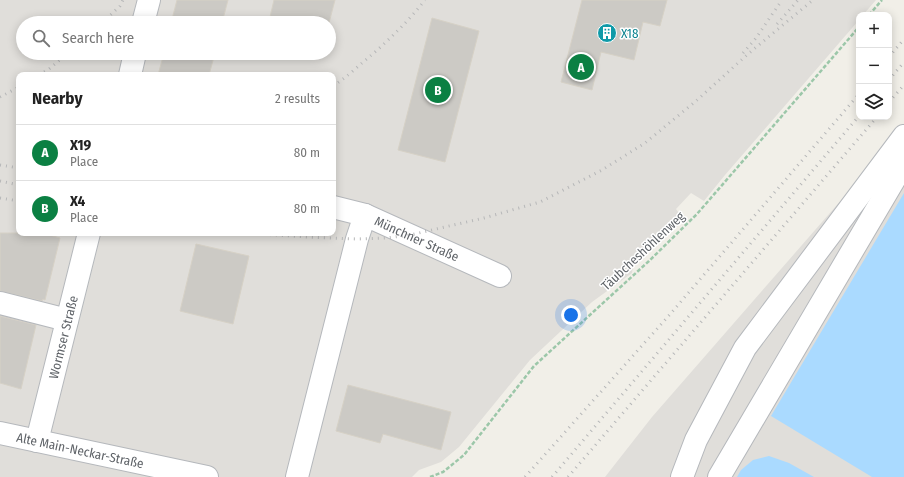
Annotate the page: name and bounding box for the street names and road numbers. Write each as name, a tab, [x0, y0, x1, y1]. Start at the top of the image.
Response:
street label: Täubcheshöhlenweg	[598, 208, 688, 293]
street label: Münchner Straße	[372, 213, 461, 264]
street label: Wormser Straße	[45, 294, 81, 380]
street label: Alte Main-Neckar-Straße	[15, 429, 145, 471]

